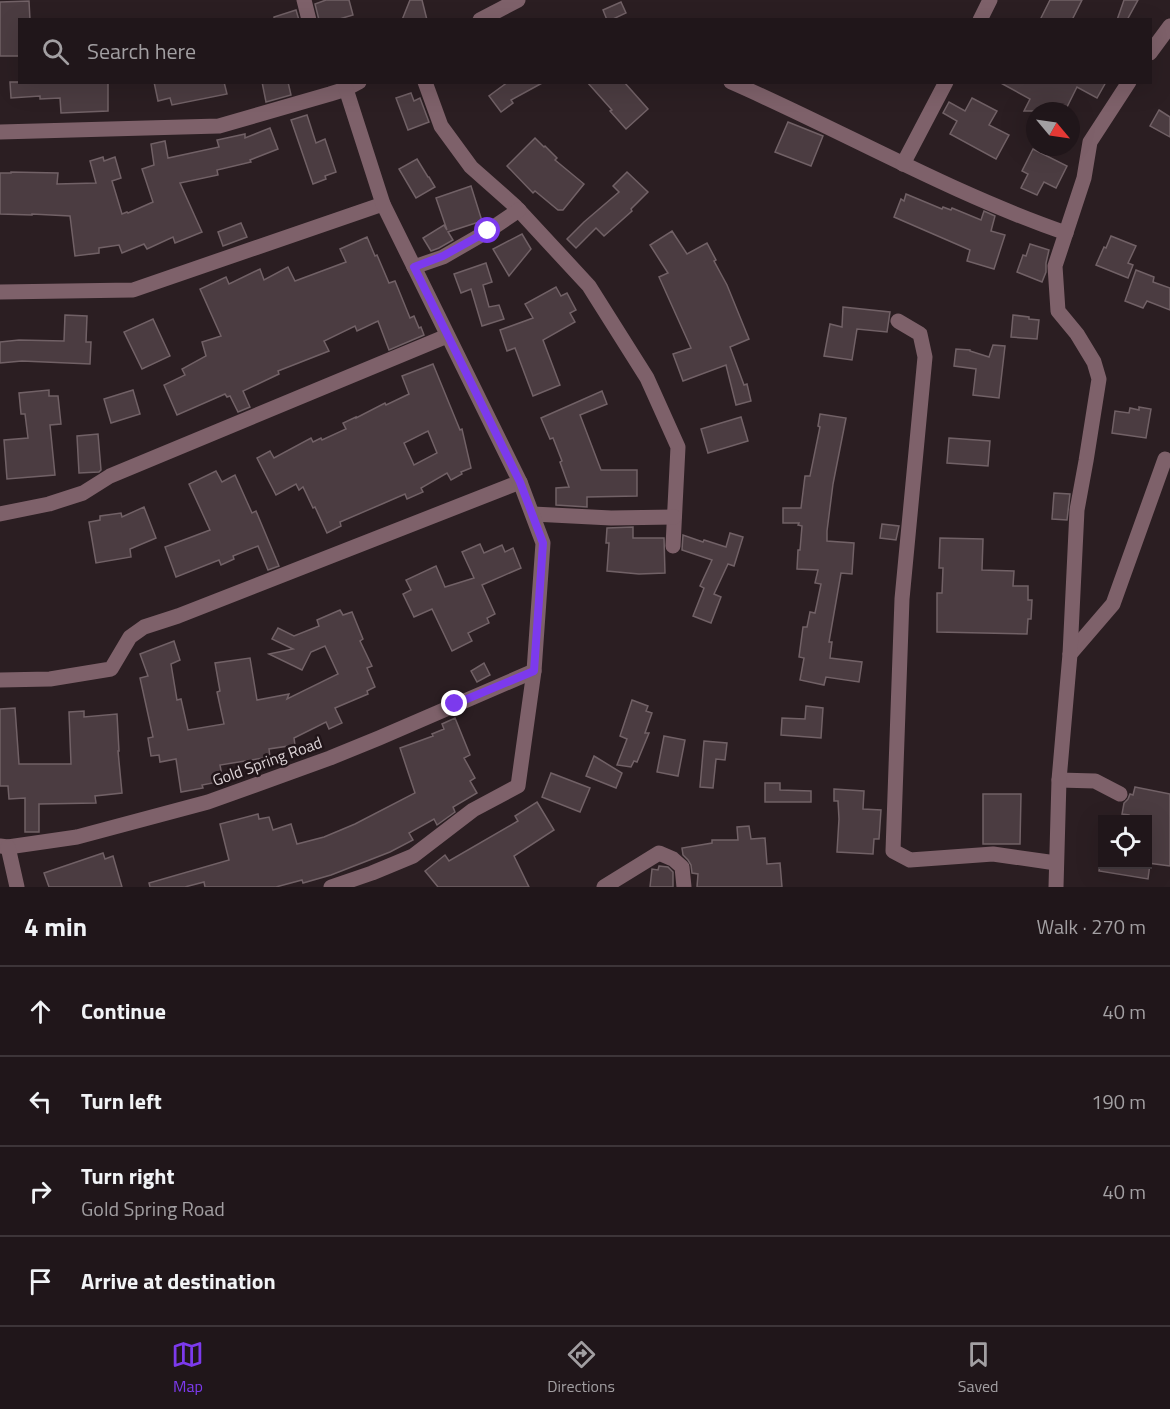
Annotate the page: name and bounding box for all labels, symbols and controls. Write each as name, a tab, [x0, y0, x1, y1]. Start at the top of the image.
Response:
search box	[18, 18, 1152, 84]
text: Search here	[87, 34, 196, 68]
icon: search	[39, 35, 72, 68]
north arrow	[1026, 102, 1080, 156]
route start	[474, 217, 500, 243]
route end	[441, 690, 467, 716]
street label: Gold Spring Road	[209, 730, 325, 792]
map controls	[1098, 815, 1152, 869]
button: locate	[1098, 815, 1152, 869]
text: 4 min	[24, 907, 87, 946]
text: Walk · 270 m	[1037, 911, 1146, 942]
text: Continue	[81, 994, 166, 1028]
icon: ahead	[24, 995, 57, 1028]
text: 40 m	[1102, 996, 1146, 1027]
text: Turn left	[81, 1084, 162, 1118]
icon: left	[24, 1085, 57, 1118]
text: 190 m	[1091, 1086, 1146, 1117]
text: Turn right	[81, 1159, 175, 1193]
icon: right	[24, 1175, 57, 1208]
text: 40 m	[1102, 1176, 1146, 1207]
text: Gold Spring Road	[81, 1193, 225, 1224]
text: Arrive at destination	[81, 1264, 276, 1298]
icon: arrive	[24, 1265, 57, 1298]
tab: Map	[171, 1338, 204, 1398]
tab: Directions	[547, 1338, 615, 1398]
tab: Saved	[958, 1338, 999, 1398]

